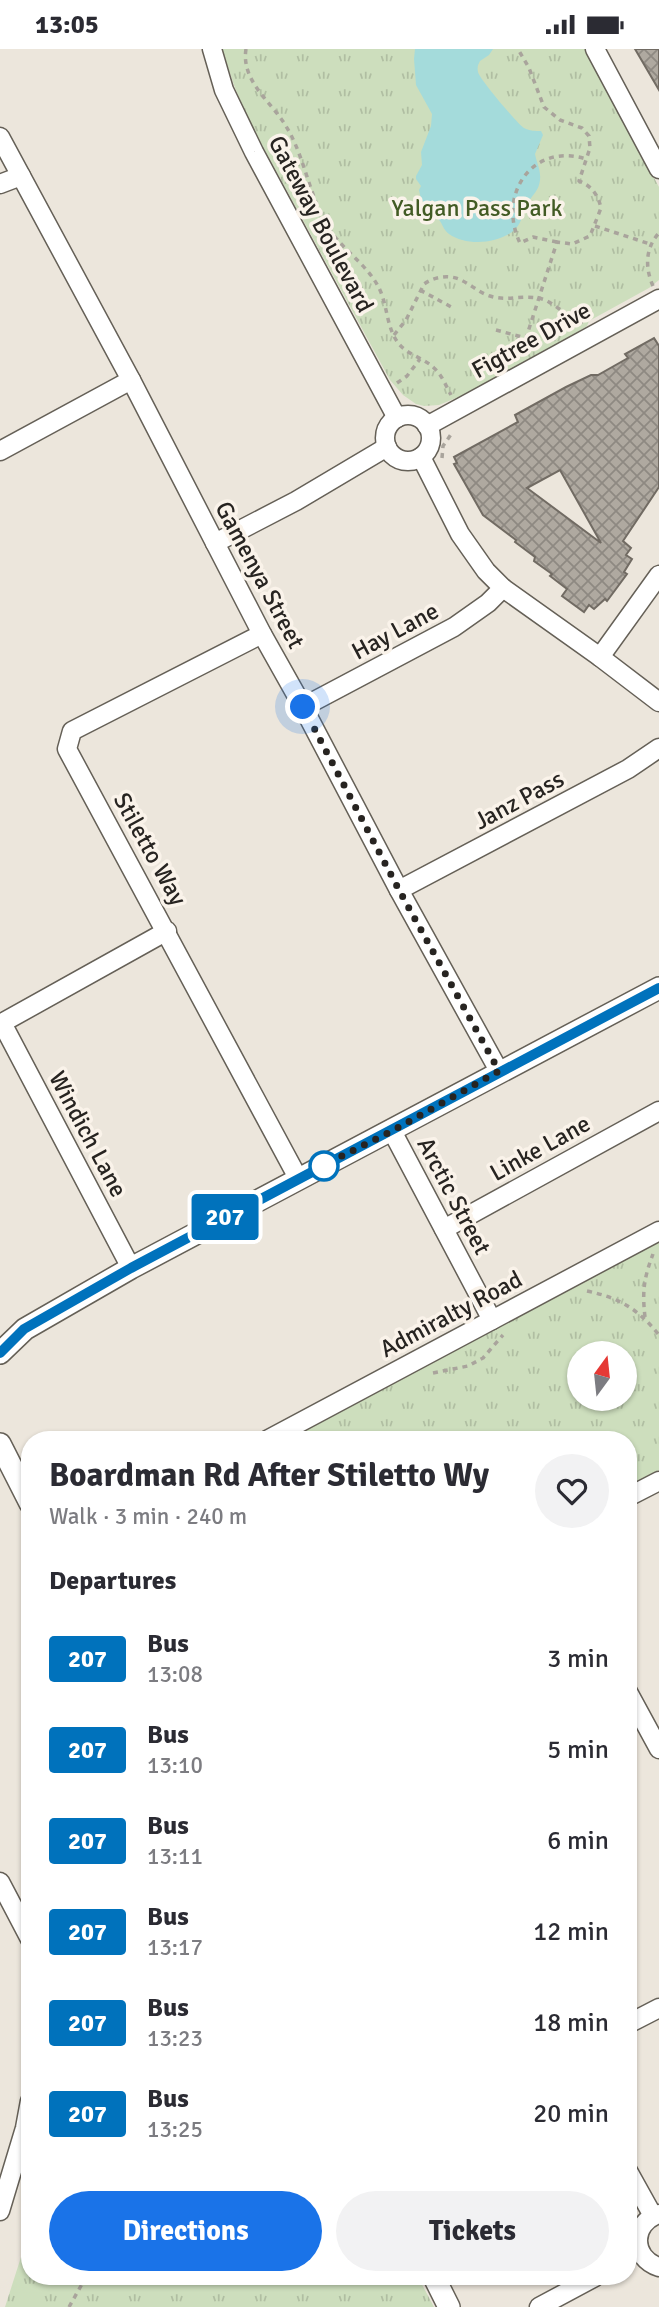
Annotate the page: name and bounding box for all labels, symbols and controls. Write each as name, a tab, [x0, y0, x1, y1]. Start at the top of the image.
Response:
text: 13:05	[35, 9, 99, 41]
street label: Gateway Boulevard	[262, 131, 380, 317]
park label: Yalgan Pass Park	[392, 193, 562, 223]
street label: Figtree Drive	[466, 295, 596, 385]
street label: Gamenya Street	[209, 496, 311, 654]
street label: Hay Lane	[346, 596, 444, 666]
your location	[285, 689, 320, 724]
street label: Janz Pass	[469, 764, 569, 836]
street label: Stiletto Way	[107, 787, 193, 911]
street label: Windich Lane	[42, 1066, 134, 1202]
street label: Linke Lane	[485, 1108, 595, 1188]
street label: Arctic Street	[411, 1132, 497, 1260]
unlabelled marker	[309, 1151, 339, 1181]
line badge: 207	[185, 1194, 265, 1240]
text: 207	[206, 1202, 244, 1232]
street label: Admiralty Road	[375, 1264, 527, 1364]
north arrow	[567, 1341, 637, 1411]
map controls	[567, 1341, 637, 1411]
button: heart	[535, 1454, 609, 1528]
text: Boardman Rd After Stiletto Wy	[49, 1455, 489, 1496]
text: Walk · 3 min · 240 m	[49, 1502, 247, 1531]
text: Departures	[49, 1565, 176, 1597]
text: Bus	[147, 1628, 189, 1660]
text: 3 min	[547, 1643, 609, 1675]
text: 207	[68, 1644, 107, 1674]
text: 13:08	[147, 1660, 203, 1689]
text: Bus	[147, 1719, 189, 1751]
text: 5 min	[547, 1734, 609, 1766]
text: 207	[68, 1735, 107, 1765]
text: 13:10	[147, 1751, 203, 1780]
text: Bus	[147, 1810, 189, 1842]
text: 6 min	[547, 1825, 609, 1857]
text: 207	[68, 1826, 107, 1856]
text: 13:11	[147, 1842, 203, 1871]
text: Bus	[147, 1901, 189, 1933]
text: 12 min	[533, 1916, 609, 1948]
text: 207	[68, 1917, 107, 1947]
text: 13:17	[147, 1933, 203, 1962]
text: Bus	[147, 1992, 189, 2024]
text: 18 min	[533, 2007, 609, 2039]
text: 207	[68, 2008, 107, 2038]
text: 13:23	[147, 2024, 203, 2053]
text: Bus	[147, 2083, 189, 2115]
text: 20 min	[533, 2098, 609, 2130]
text: 207	[68, 2099, 107, 2129]
text: 13:25	[147, 2115, 203, 2144]
button: Directions	[49, 2191, 322, 2271]
button: Tickets	[336, 2191, 609, 2271]

